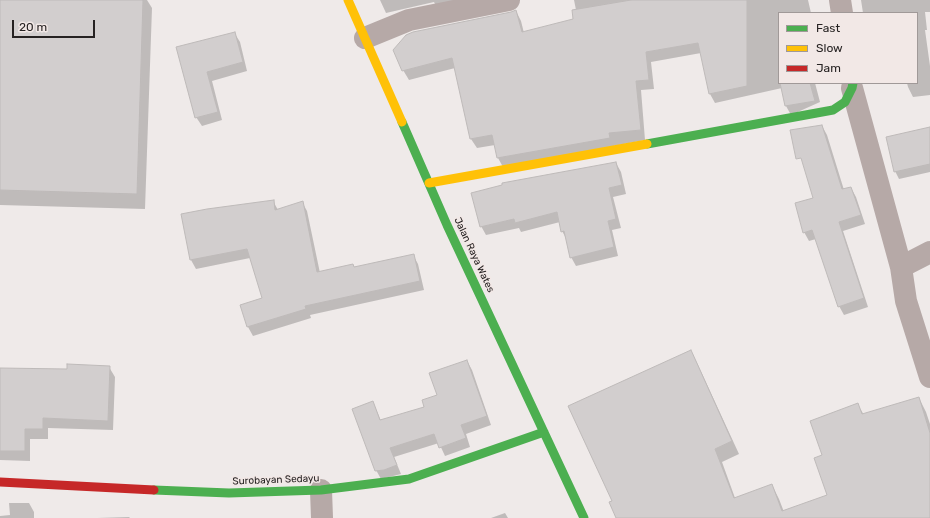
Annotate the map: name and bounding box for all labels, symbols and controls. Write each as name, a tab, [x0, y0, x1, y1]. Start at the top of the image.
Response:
scale bar	[14, 12, 97, 38]
legend	[778, 12, 918, 84]
text: 20 m	[19, 20, 47, 34]
text: Fast	[816, 21, 840, 35]
text: Slow	[816, 41, 843, 55]
text: Jam	[816, 61, 841, 75]
street label: Jalan Raya Wates	[451, 216, 497, 294]
street label: Surobayan Sedayu	[232, 472, 320, 488]

